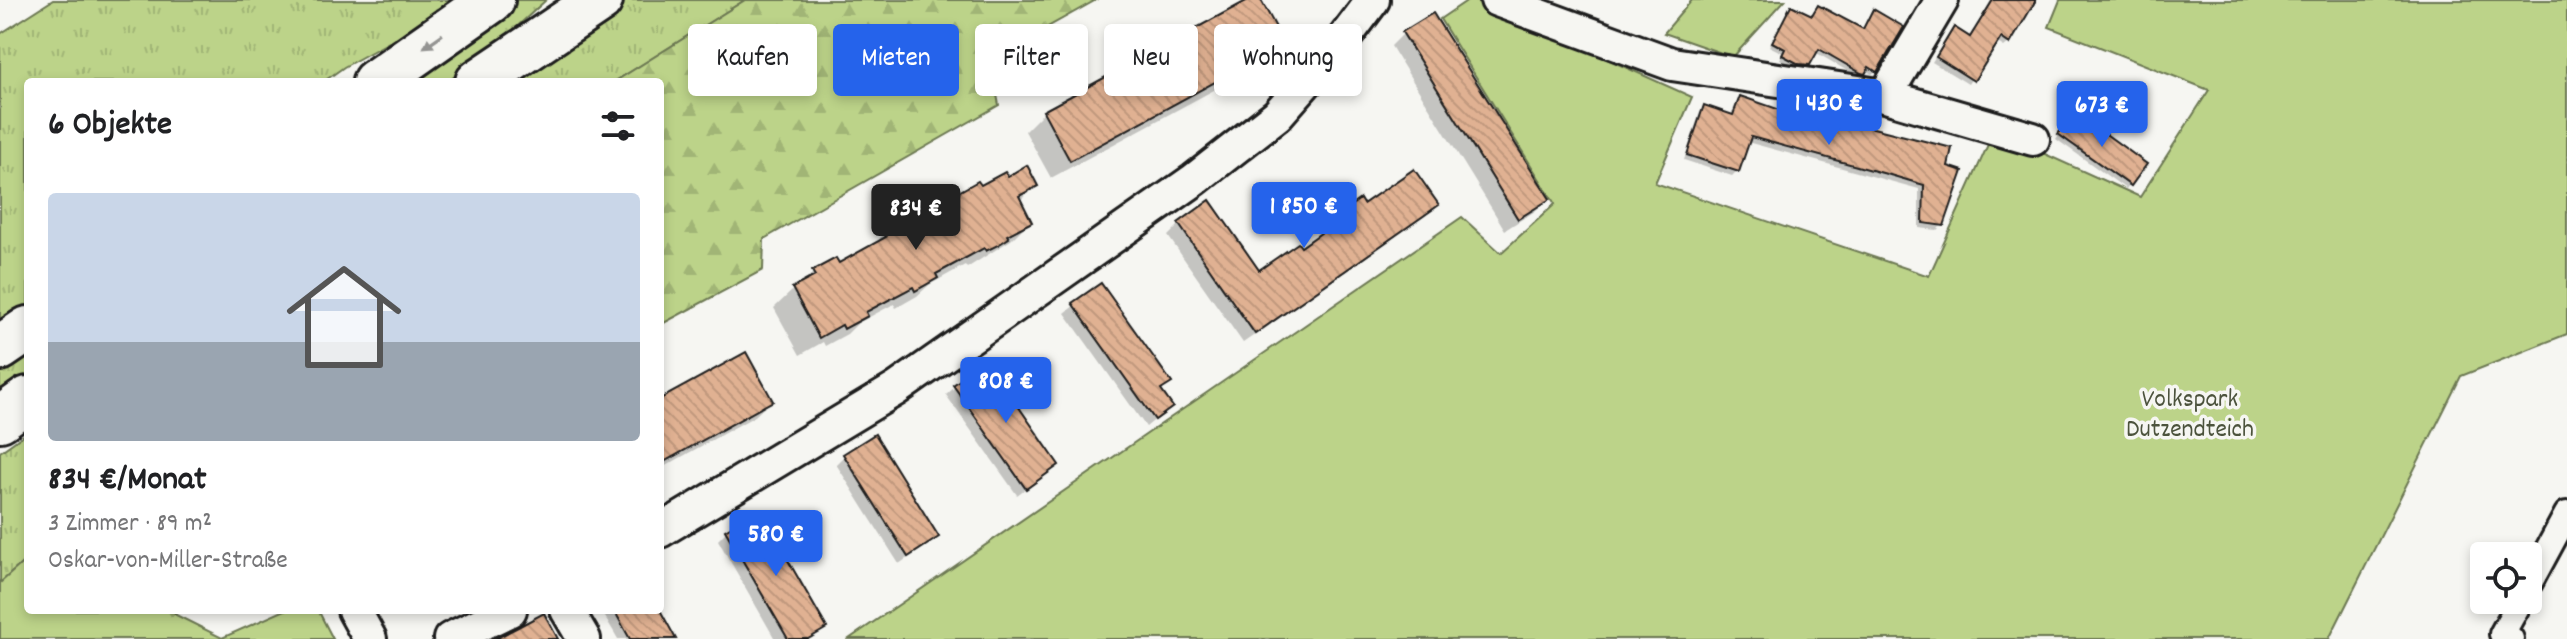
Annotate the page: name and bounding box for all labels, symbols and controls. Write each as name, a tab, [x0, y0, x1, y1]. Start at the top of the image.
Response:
chip: Kaufen	[688, 24, 817, 96]
chip: Mieten	[833, 24, 959, 96]
chip: Filter	[975, 24, 1088, 96]
chip: Neu	[1104, 24, 1198, 96]
chip: Wohnung	[1214, 24, 1362, 96]
one-way arrow	[423, 33, 444, 48]
pin: 1 430 €	[1755, 79, 1903, 147]
pin: 673 €	[2046, 81, 2158, 149]
text: 1 430 €	[1795, 86, 1863, 123]
text: 673 €	[2075, 88, 2129, 125]
text: 6 Objekte	[48, 102, 172, 151]
icon: filters	[596, 104, 640, 148]
pin: 1 850 €	[1230, 182, 1378, 250]
pin: 834 €	[860, 184, 972, 252]
text: 1 850 €	[1270, 189, 1338, 226]
text: 834 €	[889, 191, 943, 228]
icon: home	[272, 245, 416, 389]
pin: 808 €	[950, 357, 1062, 425]
text: 808 €	[978, 364, 1034, 401]
park label: Volkspark Dutzendteich	[2126, 382, 2254, 449]
text: 834 €/Monat	[48, 457, 207, 506]
text: 3 Zimmer · 89 m²	[48, 506, 212, 543]
pin: 580 €	[720, 510, 832, 578]
text: 580 €	[747, 517, 805, 554]
map controls	[2470, 542, 2542, 614]
button: locate	[2470, 542, 2542, 614]
text: Oskar-von-Miller-Straße	[48, 543, 288, 580]

